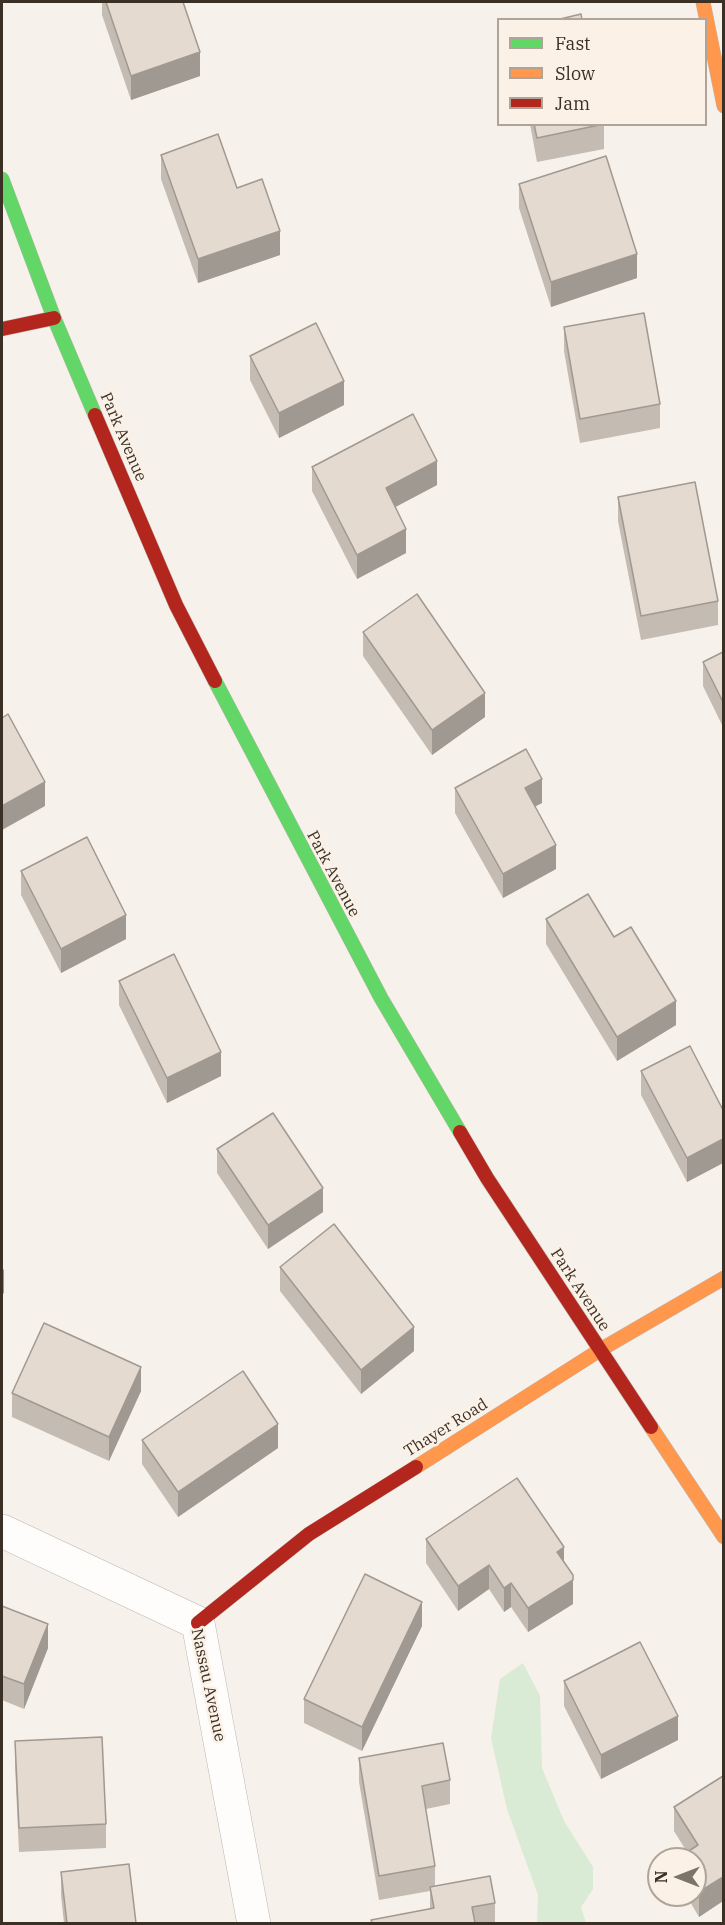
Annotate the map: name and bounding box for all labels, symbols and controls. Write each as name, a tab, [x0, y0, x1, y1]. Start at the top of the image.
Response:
legend	[497, 18, 707, 126]
text: Fast	[555, 32, 590, 55]
text: Slow	[555, 62, 595, 85]
text: Jam	[555, 92, 590, 115]
street label: Park Avenue	[96, 390, 150, 484]
street label: Park Avenue	[302, 828, 364, 920]
street label: Park Avenue	[546, 1245, 614, 1335]
street label: Thayer Road	[401, 1395, 491, 1461]
street label: Nassau Avenue	[187, 1627, 229, 1743]
north arrow	[647, 1847, 707, 1907]
text: N	[651, 1871, 671, 1883]

